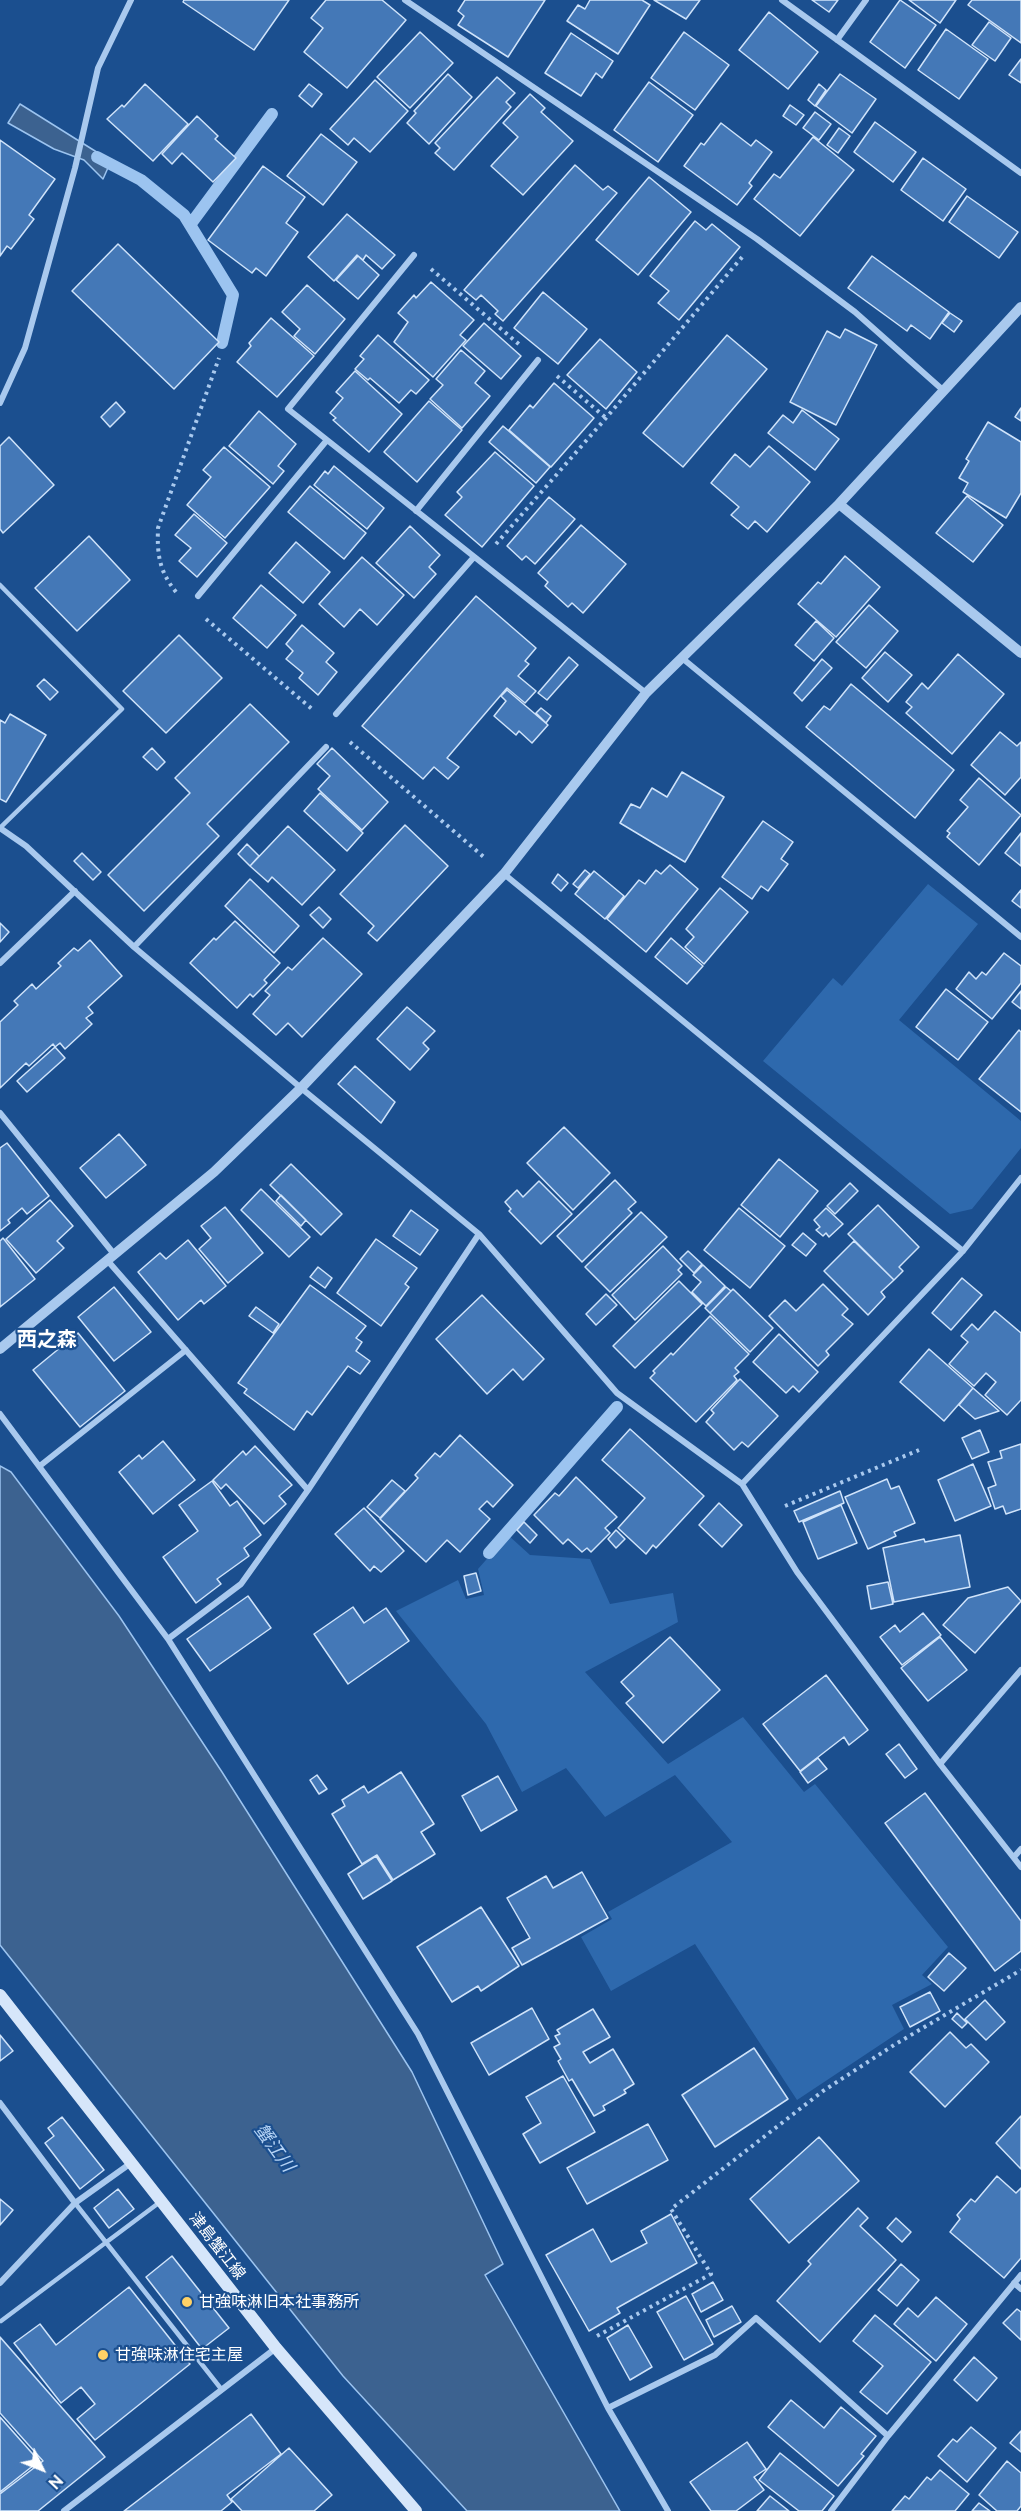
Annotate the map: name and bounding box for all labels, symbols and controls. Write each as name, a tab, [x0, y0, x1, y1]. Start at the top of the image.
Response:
district label: 西之森	[17, 1328, 77, 1352]
water label: 蟹江川	[249, 2120, 299, 2176]
street label: 津島蟹江線	[185, 2209, 249, 2283]
place label: 甘強味淋旧本社事務所	[199, 2292, 359, 2312]
marker: 甘強味淋旧本社事務所	[180, 2295, 194, 2309]
place label: 甘強味淋住宅主屋	[115, 2345, 243, 2365]
marker: 甘強味淋住宅主屋	[96, 2348, 110, 2362]
north arrow	[12, 2439, 72, 2499]
text: N	[44, 2471, 67, 2493]

